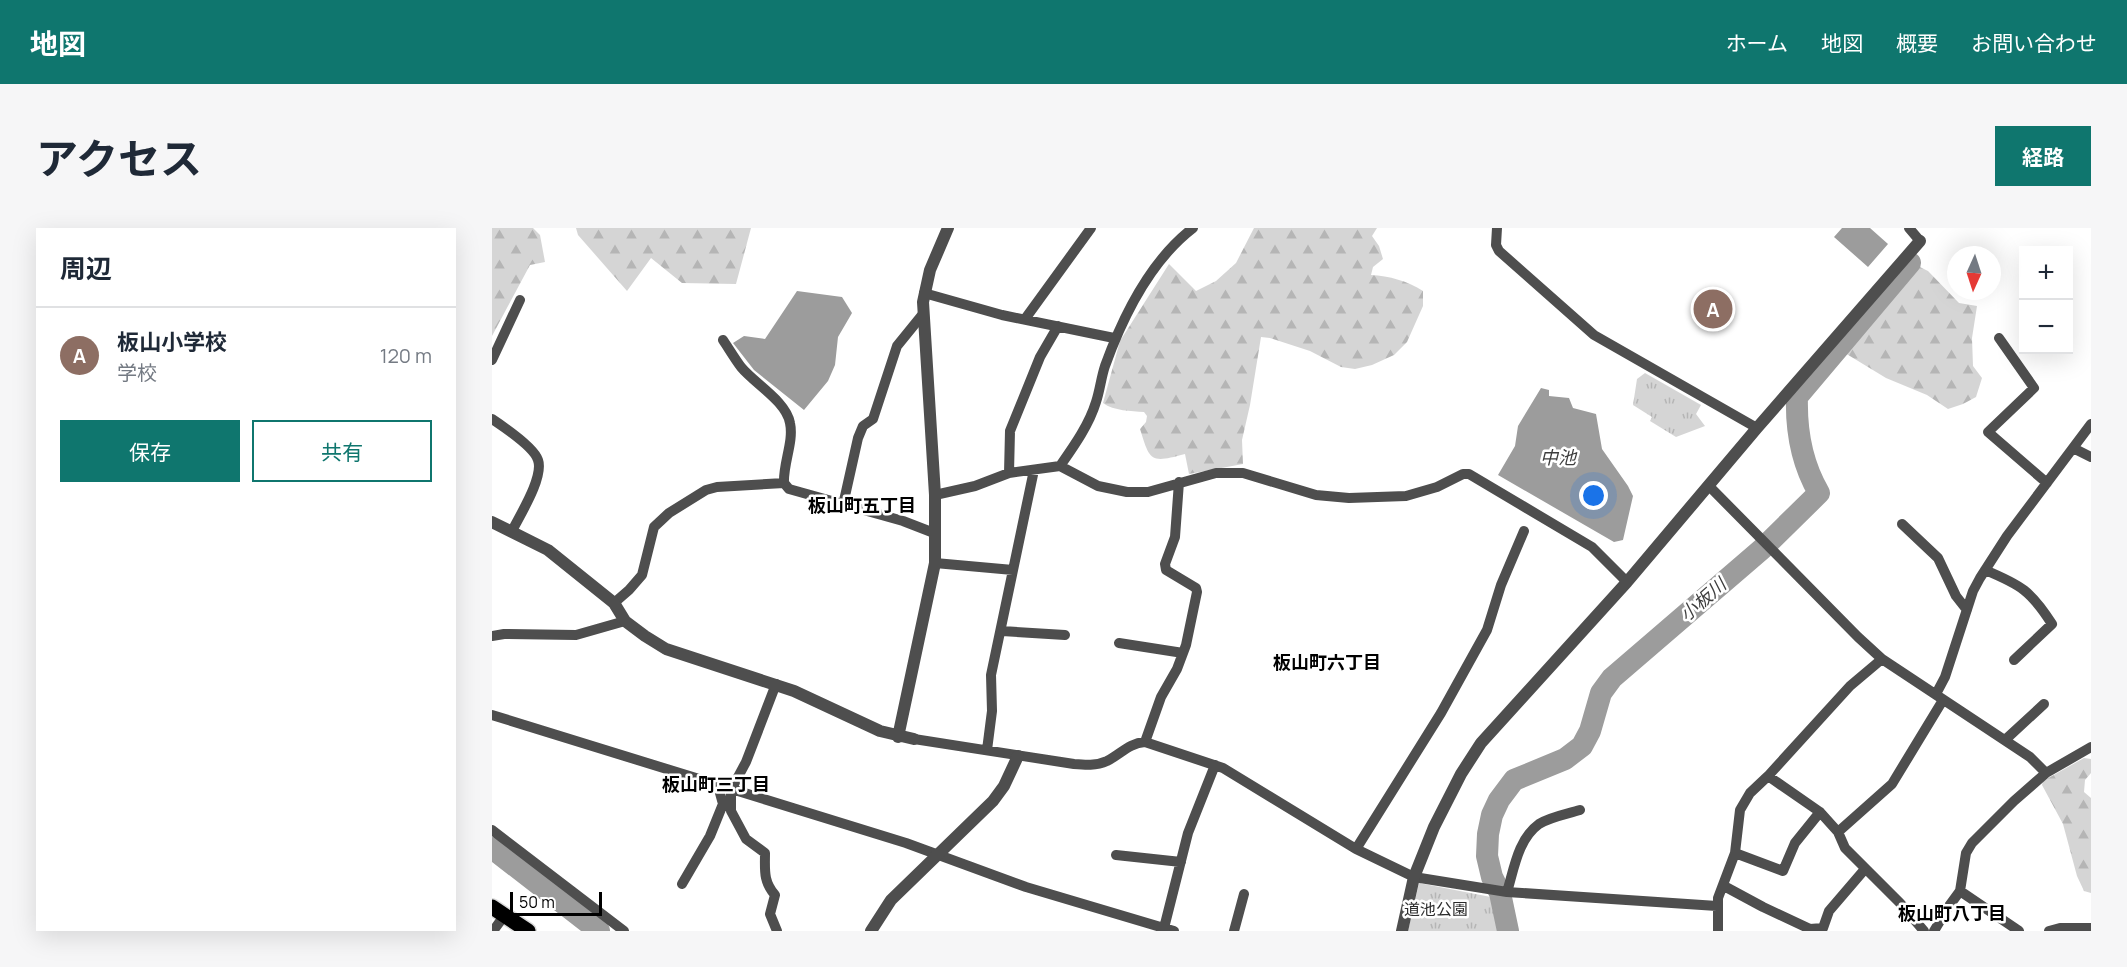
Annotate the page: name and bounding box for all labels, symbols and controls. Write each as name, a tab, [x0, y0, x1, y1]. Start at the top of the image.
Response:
text: 地図	[30, 24, 86, 62]
text: ホーム	[1726, 29, 1788, 57]
text: 地図	[1821, 29, 1863, 57]
text: 概要	[1896, 29, 1938, 57]
text: お問い合わせ	[1971, 29, 2097, 57]
button: 経路	[1995, 126, 2091, 186]
text: アクセス	[36, 129, 202, 187]
north arrow	[1947, 246, 2001, 300]
map controls	[2019, 246, 2073, 354]
button: +	[2019, 246, 2073, 300]
text: 周辺	[60, 250, 112, 286]
pin: A	[1694, 286, 1732, 332]
button: −	[2019, 300, 2073, 354]
text: 板山小学校	[117, 327, 227, 357]
text: A	[73, 342, 86, 369]
text: 120 m	[380, 342, 432, 369]
text: 学校	[117, 359, 157, 386]
button: 保存	[60, 420, 240, 482]
button: 共有	[252, 420, 432, 482]
water label: 中池	[1540, 445, 1578, 469]
your location	[1579, 481, 1608, 510]
district label: 板山町五丁目	[808, 493, 916, 517]
water label: 小板川	[1674, 571, 1732, 626]
district label: 板山町六丁目	[1273, 650, 1381, 674]
district label: 板山町三丁目	[662, 772, 770, 796]
scale bar	[510, 889, 602, 916]
text: 50 m	[519, 891, 555, 913]
park label: 道池公園	[1404, 898, 1468, 920]
district label: 板山町八丁目	[1898, 901, 2006, 925]

